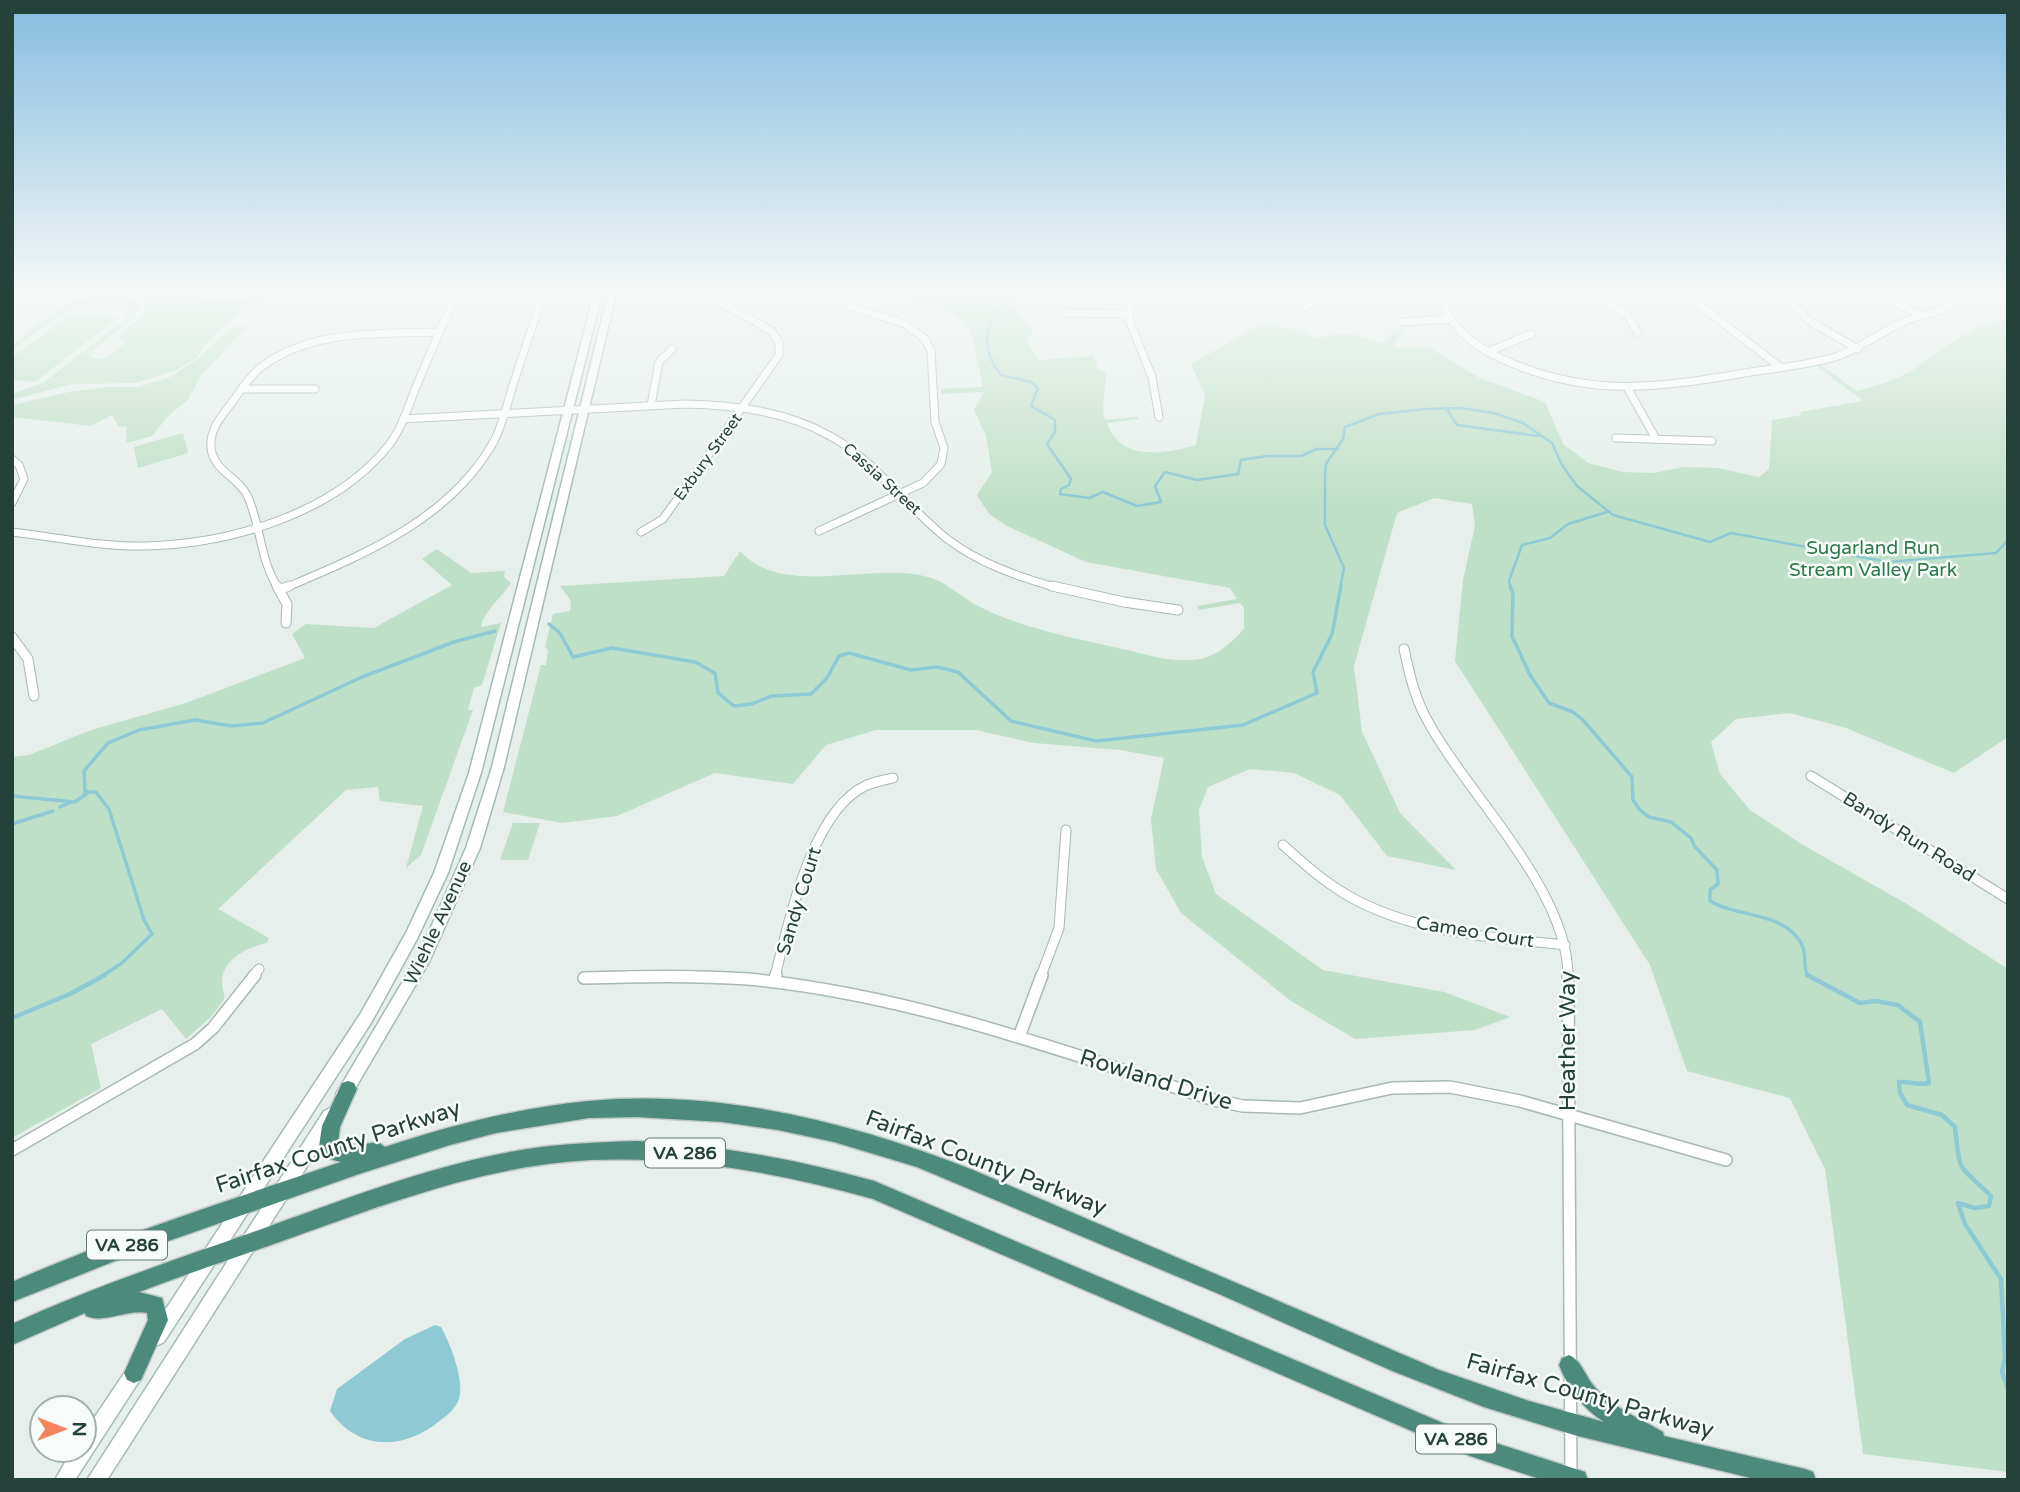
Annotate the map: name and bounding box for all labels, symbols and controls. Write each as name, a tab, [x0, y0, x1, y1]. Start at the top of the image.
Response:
street label: Exbury Street	[670, 409, 746, 505]
street label: Cassia Street	[839, 439, 925, 519]
park label: Sugarland Run Stream Valley Park	[1789, 537, 1957, 581]
street label: Bandy Run Road	[1839, 787, 1979, 887]
street label: Sandy Court	[772, 844, 826, 958]
street label: Wiehle Avenue	[400, 857, 476, 989]
street label: Cameo Court	[1414, 912, 1536, 952]
street label: Heather Way	[1554, 971, 1582, 1111]
street label: Rowland Drive	[1076, 1043, 1236, 1117]
street label: Fairfax County Parkway	[212, 1094, 464, 1200]
street label: Fairfax County Parkway	[861, 1104, 1111, 1222]
road number: VA 286	[645, 1138, 725, 1168]
road number: VA 286	[87, 1230, 167, 1260]
street label: Fairfax County Parkway	[1463, 1347, 1717, 1445]
north arrow	[28, 1394, 98, 1464]
text: N	[68, 1421, 90, 1437]
road number: VA 286	[1416, 1424, 1496, 1454]

